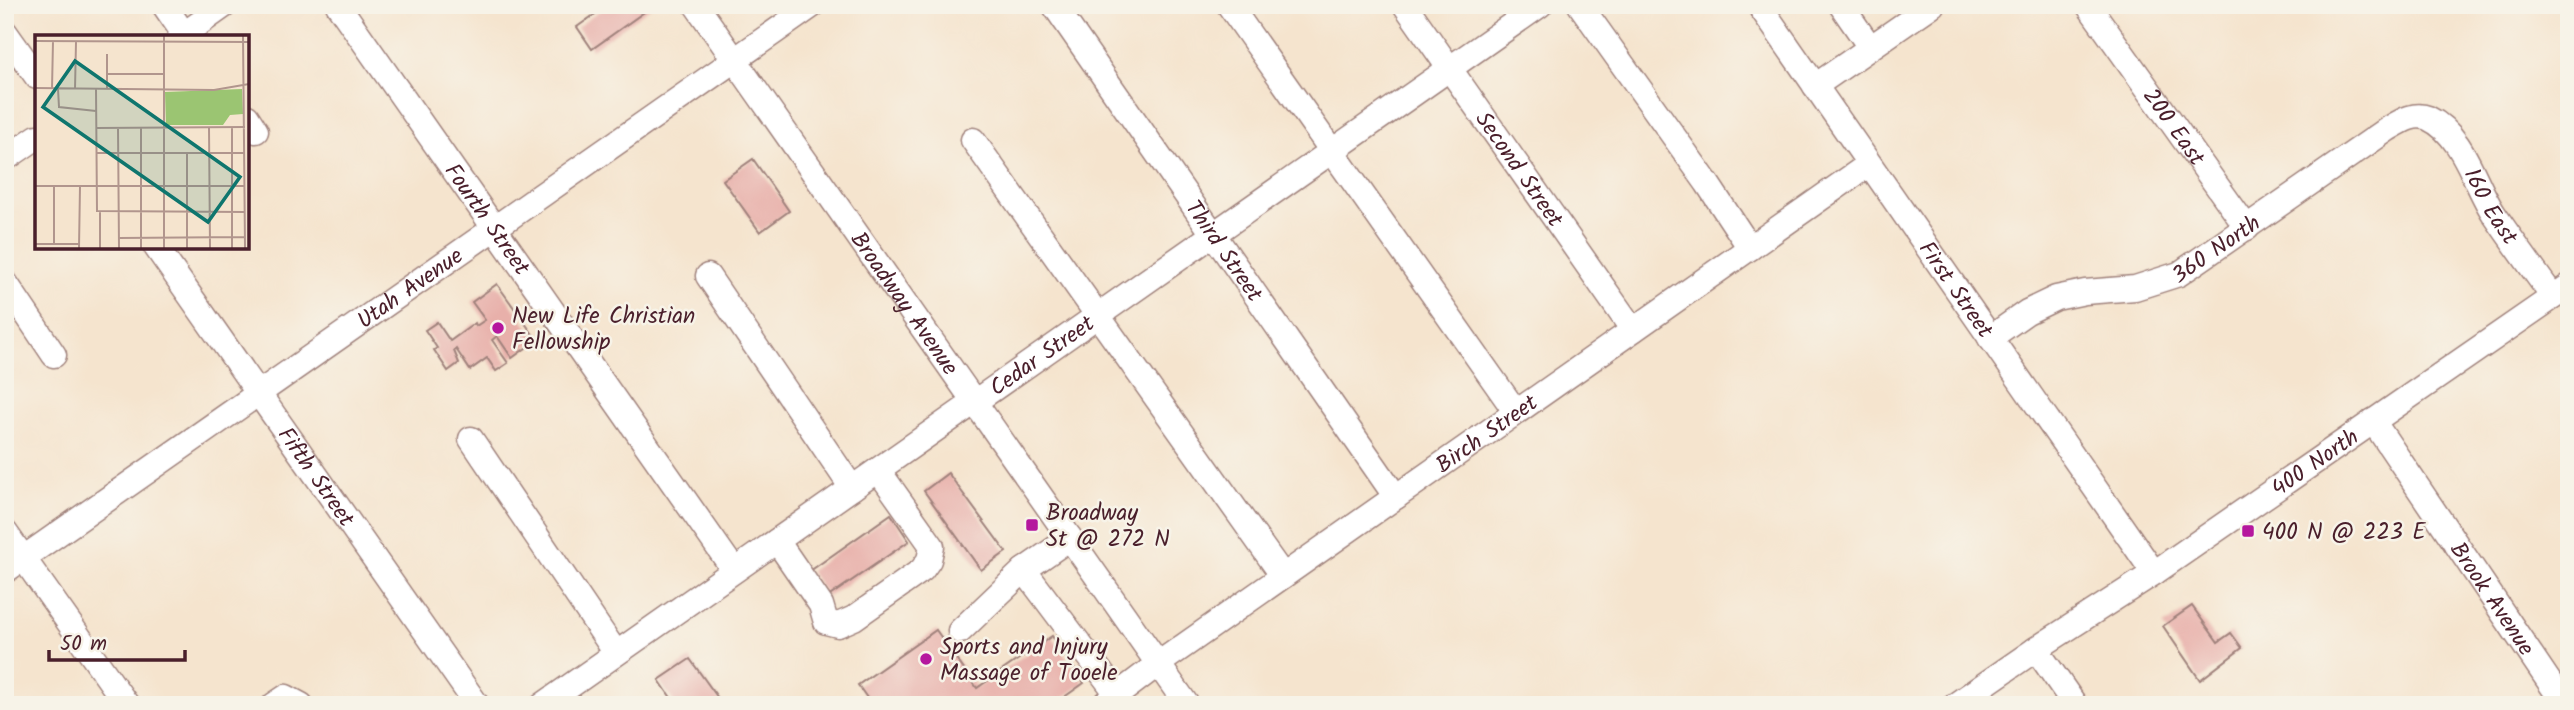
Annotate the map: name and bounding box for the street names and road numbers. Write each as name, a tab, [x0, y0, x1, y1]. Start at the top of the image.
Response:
street label: 200 East	[2133, 81, 2214, 175]
street label: Second Street	[1465, 104, 1572, 236]
street label: Fourth Street	[434, 156, 539, 284]
street label: 160 East	[2453, 162, 2527, 254]
street label: Third Street	[1175, 193, 1272, 311]
street label: 360 North	[2165, 206, 2269, 294]
street label: Broadway Avenue	[840, 225, 967, 384]
street label: First Street	[1908, 234, 2002, 347]
street label: Utah Avenue	[350, 239, 471, 339]
street label: Cedar Street	[982, 306, 1104, 406]
street label: Birch Street	[1429, 386, 1547, 484]
street label: Fifth Street	[267, 420, 363, 536]
street label: 400 North	[2264, 420, 2367, 507]
street label: Brook Avenue	[2440, 535, 2543, 664]

